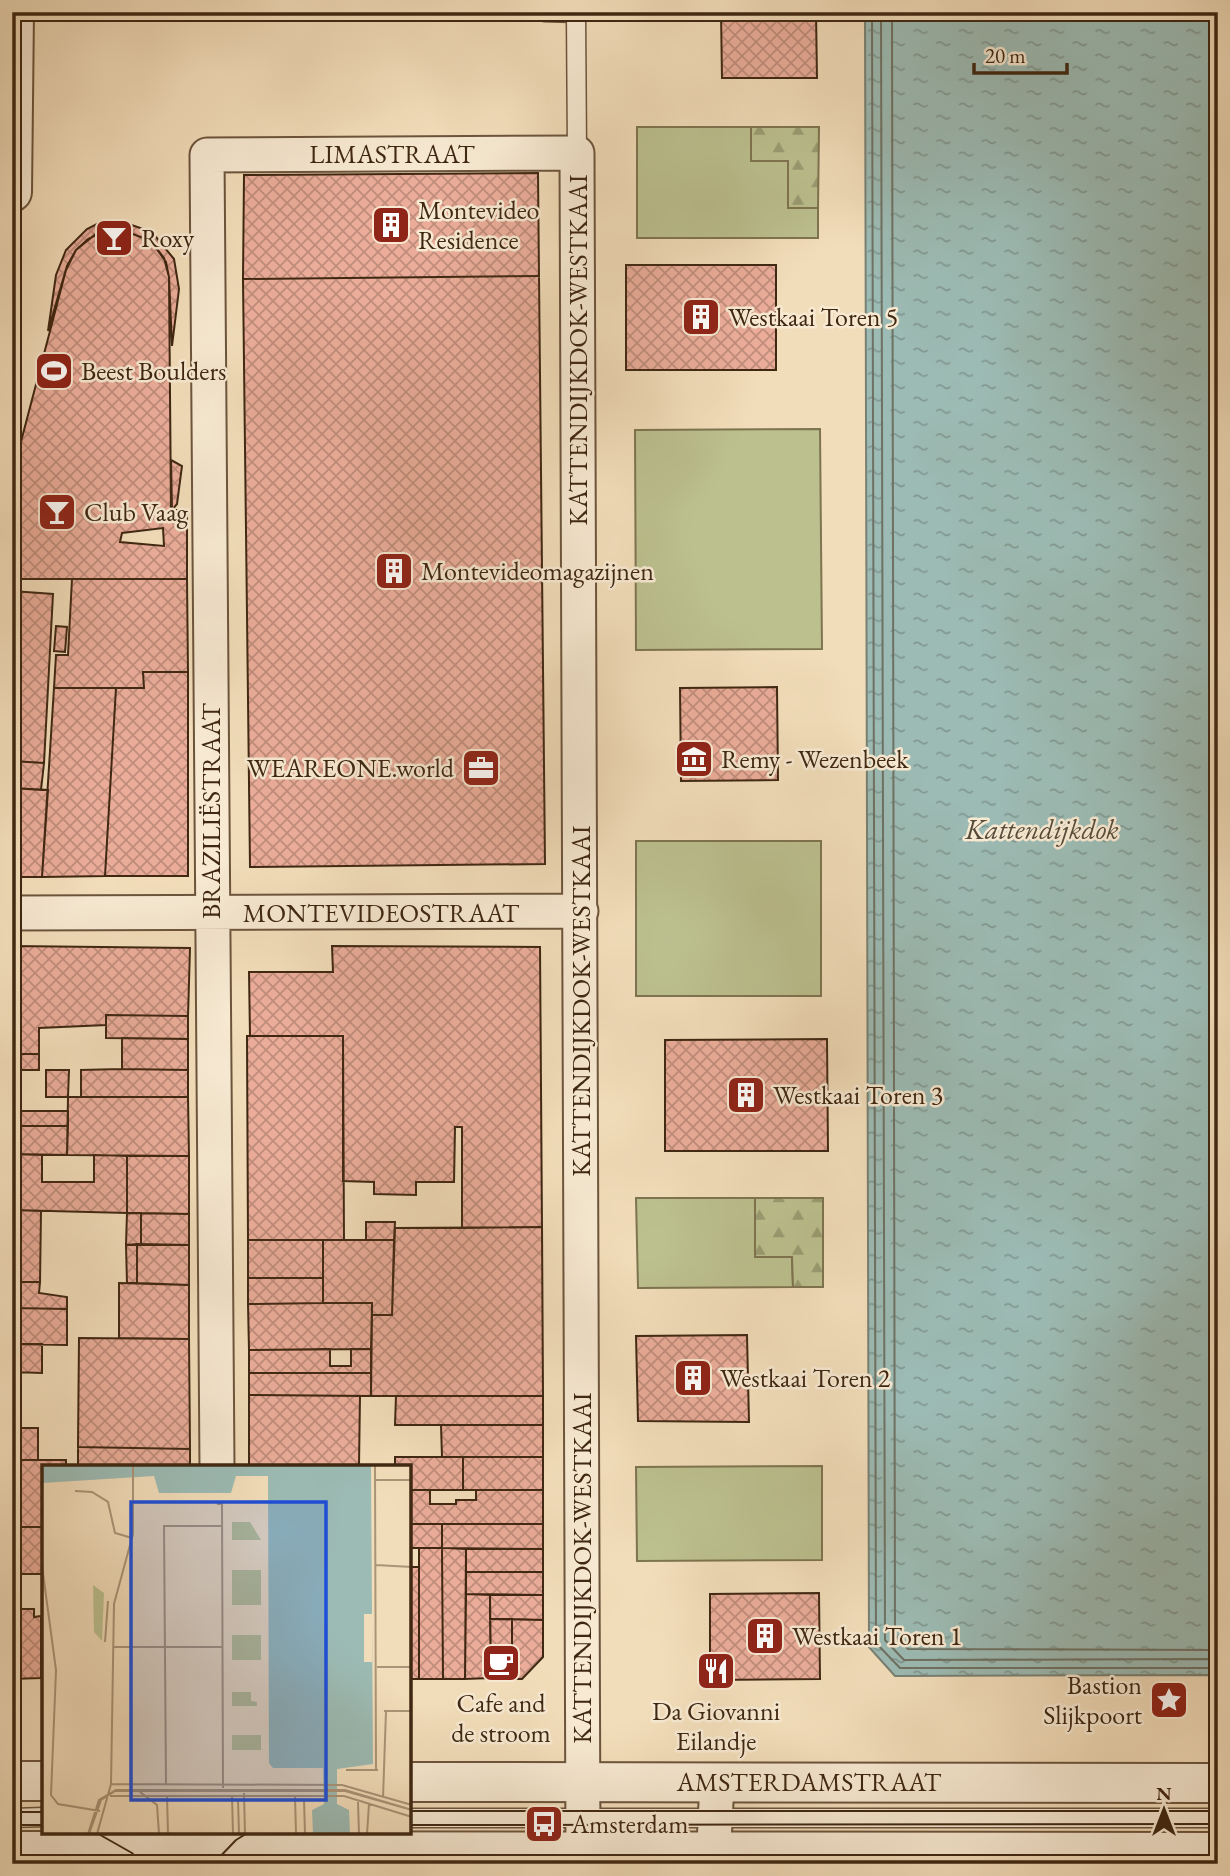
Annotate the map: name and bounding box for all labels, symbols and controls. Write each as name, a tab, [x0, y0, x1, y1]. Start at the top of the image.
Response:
scale bar	[974, 32, 1067, 76]
text: 20 m	[985, 42, 1026, 69]
street label: LIMASTRAAT	[309, 137, 475, 171]
street label: KATTENDIJKDOK-WESTKAAI	[561, 174, 595, 526]
place label: Montevideo Residence	[418, 193, 539, 257]
building icon: Montevideo Residence	[370, 204, 412, 246]
bar icon: Roxy	[93, 217, 135, 259]
place label: Roxy	[141, 221, 195, 255]
building icon: Westkaai Toren 5	[680, 296, 722, 338]
place label: Westkaai Toren 5	[728, 300, 898, 334]
sports icon: Beest Boulders	[33, 350, 75, 392]
place label: Beest Boulders	[81, 354, 227, 388]
bar icon: Club Vaag	[36, 491, 78, 533]
place label: Club Vaag	[84, 495, 189, 529]
building icon: Montevideomagazijnen	[373, 550, 415, 592]
place label: Montevideomagazijnen	[421, 554, 654, 588]
street label: BRAZILIËSTRAAT	[194, 702, 228, 919]
museum icon: Remy - Wezenbeek	[673, 738, 715, 780]
place label: Remy - Wezenbeek	[721, 742, 909, 776]
office icon: WEAREONE.world	[460, 747, 502, 789]
place label: WEAREONE.world	[247, 751, 455, 785]
water label: Kattendijkdok	[964, 811, 1119, 847]
street label: KATTENDIJKDOK-WESTKAAI	[564, 825, 598, 1177]
street label: MONTEVIDEOSTRAAT	[243, 896, 520, 930]
building icon: Westkaai Toren 3	[725, 1074, 767, 1116]
place label: Westkaai Toren 3	[773, 1078, 943, 1112]
building icon: Westkaai Toren 2	[672, 1357, 714, 1399]
place label: Westkaai Toren 2	[720, 1361, 891, 1395]
street label: KATTENDIJKDOK-WESTKAAI	[565, 1392, 599, 1744]
inset map	[42, 1465, 411, 1834]
building icon: Westkaai Toren 1	[744, 1615, 786, 1657]
place label: Westkaai Toren 1	[792, 1619, 962, 1653]
cafe icon: Cafe and de stroom	[480, 1642, 522, 1684]
restaurant icon: Da Giovanni Eilandje	[695, 1650, 737, 1692]
place label: Bastion Slijkpoort	[1043, 1668, 1142, 1732]
place icon: Bastion Slijkpoort	[1148, 1679, 1190, 1721]
place label: Cafe and de stroom	[451, 1686, 551, 1750]
place label: Da Giovanni Eilandje	[652, 1694, 780, 1758]
street label: AMSTERDAMSTRAAT	[676, 1765, 942, 1799]
north arrow	[1128, 1774, 1198, 1844]
text: N	[1156, 1781, 1172, 1806]
bus stop icon: Amsterdam	[523, 1803, 565, 1845]
place label: Amsterdam	[570, 1807, 688, 1841]

